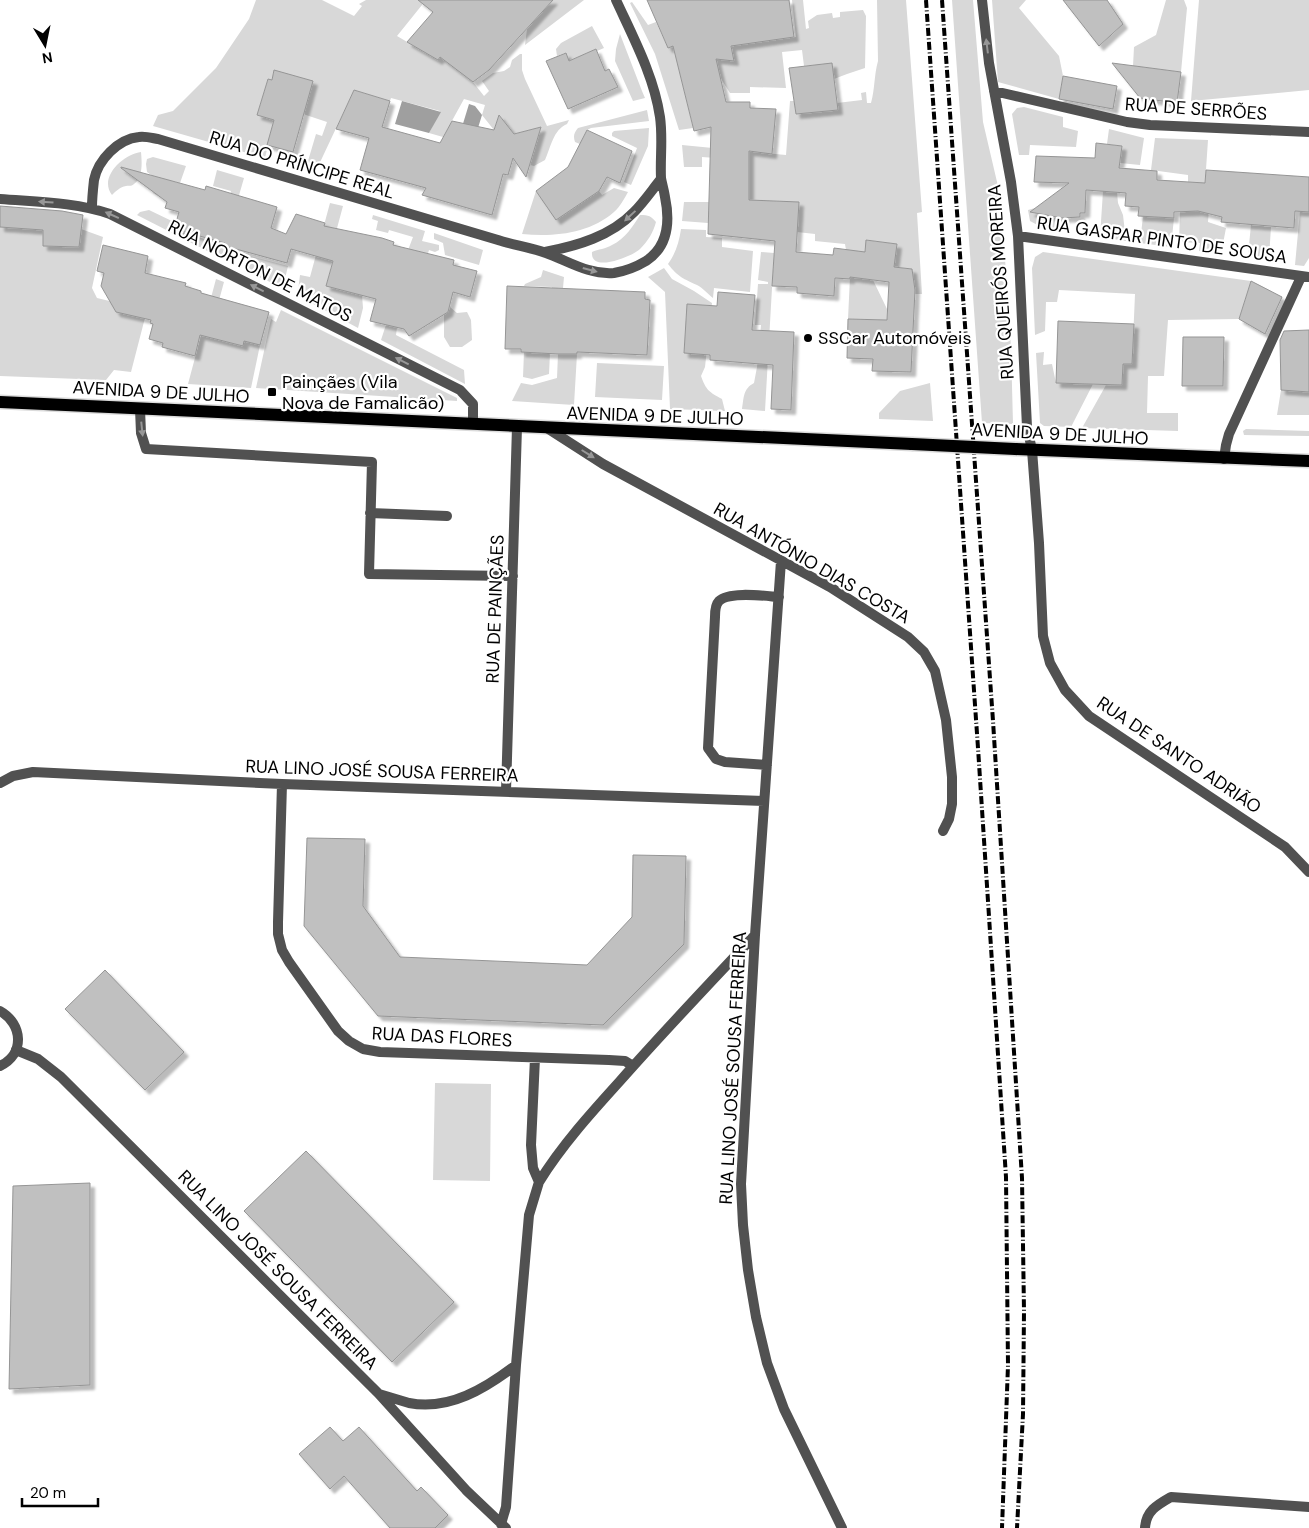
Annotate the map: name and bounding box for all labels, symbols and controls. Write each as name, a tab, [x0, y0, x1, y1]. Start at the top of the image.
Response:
north arrow	[20, 20, 70, 70]
one-way arrow	[983, 37, 991, 53]
text: N	[41, 48, 54, 68]
street label: RUA DE SERRÕES	[1124, 92, 1268, 126]
street label: RUA DO PRÍNCIPE REAL	[206, 125, 398, 205]
street label: RUA QUEIRÓS MOREIRA	[982, 184, 1020, 380]
one-way arrow	[38, 198, 54, 206]
one-way arrow	[624, 210, 636, 222]
one-way arrow	[105, 211, 119, 219]
street label: RUA GASPAR PINTO DE SOUSA	[1035, 211, 1289, 269]
street label: RUA NORTON DE MATOS	[164, 214, 356, 328]
one-way arrow	[582, 266, 598, 274]
one-way arrow	[250, 284, 264, 292]
place label: SSCar Automóveis	[818, 326, 971, 350]
marker: SSCar Automóveis	[802, 332, 814, 344]
one-way arrow	[395, 357, 409, 365]
place label: Painçães (Vila Nova de Famalicão)	[282, 370, 444, 415]
street label: AVENIDA 9 DE JULHO	[72, 375, 250, 409]
marker: Painçães (Vila Nova de Famalicão)	[266, 386, 278, 398]
street label: AVENIDA 9 DE JULHO	[566, 401, 744, 431]
street label: AVENIDA 9 DE JULHO	[971, 417, 1149, 451]
one-way arrow	[138, 422, 146, 438]
one-way arrow	[582, 450, 595, 459]
street label: RUA ANTÓNIO DIAS COSTA	[709, 497, 915, 629]
street label: RUA DE PAINÇÃES	[480, 534, 510, 684]
street label: RUA DE SANTO ADRIÃO	[1092, 691, 1266, 819]
street label: RUA LINO JOSÉ SOUSA FERREIRA	[245, 754, 519, 788]
street label: RUA LINO JOSÉ SOUSA FERREIRA	[714, 931, 752, 1205]
street label: RUA DAS FLORES	[371, 1021, 513, 1053]
street label: RUA LINO JOSÉ SOUSA FERREIRA	[173, 1165, 383, 1375]
scale bar	[22, 1476, 99, 1508]
text: 20 m	[30, 1483, 66, 1503]

